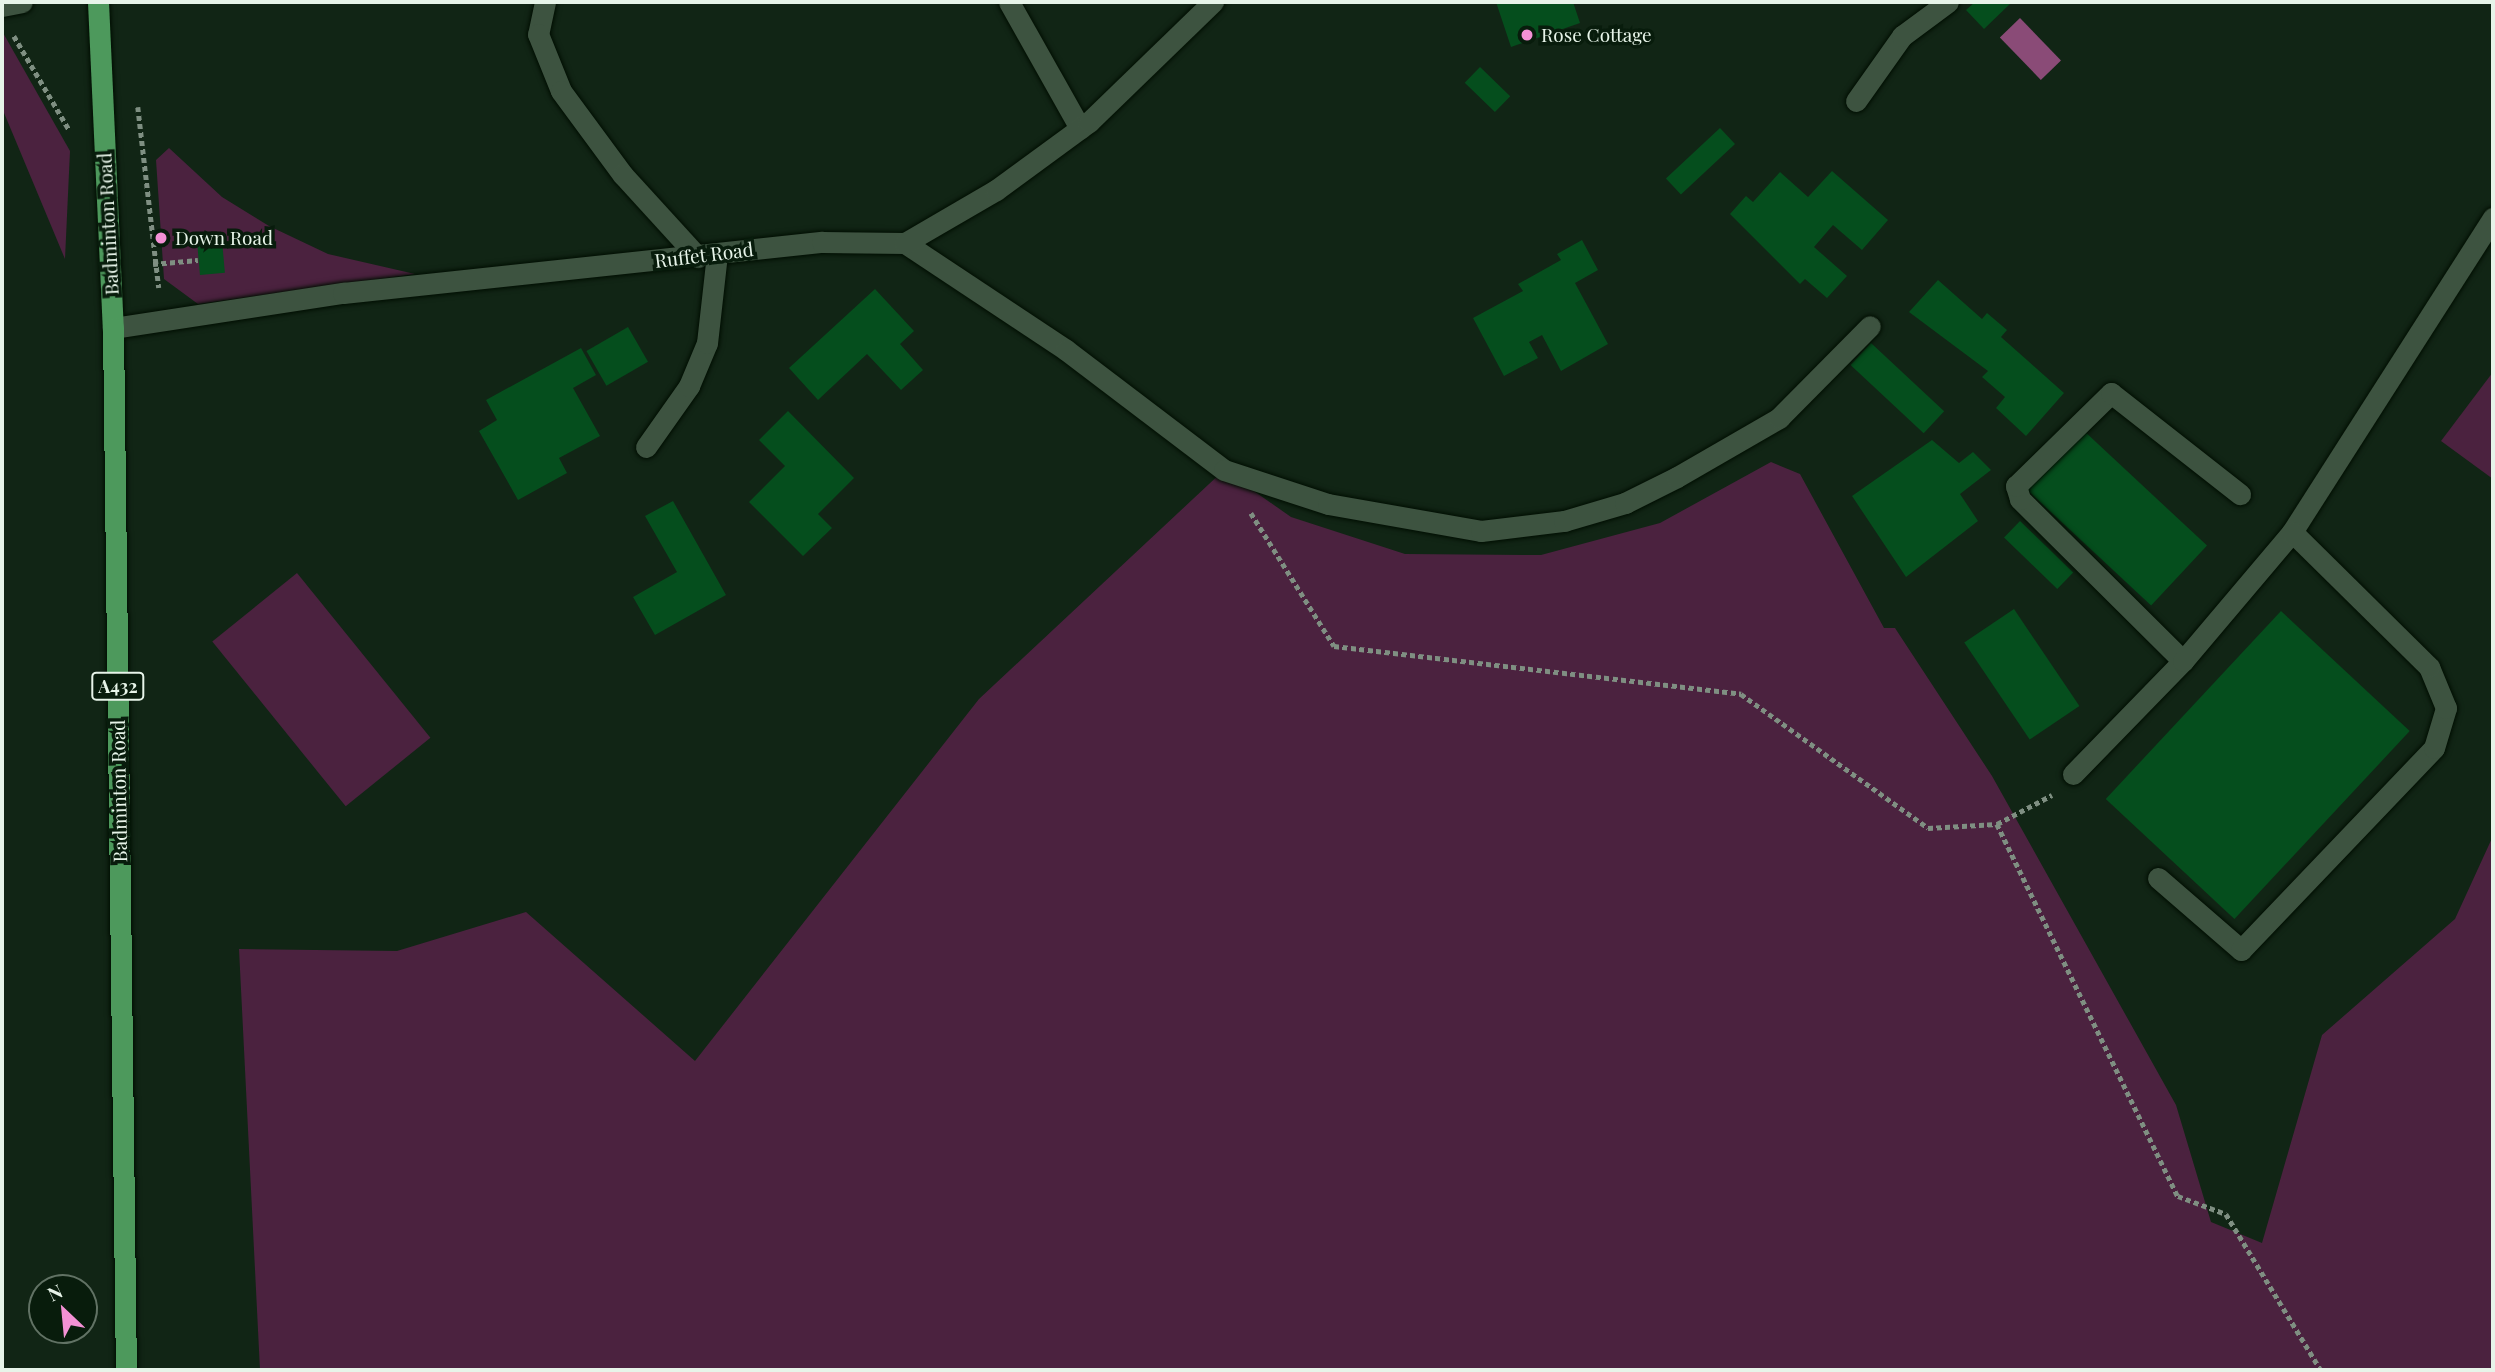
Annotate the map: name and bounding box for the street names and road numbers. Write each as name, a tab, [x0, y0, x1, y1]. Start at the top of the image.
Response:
street label: Badminton Road	[93, 152, 123, 296]
street label: Ruffet Road	[653, 238, 755, 272]
road number: A432	[90, 672, 146, 700]
street label: Badminton Road	[106, 720, 132, 862]

